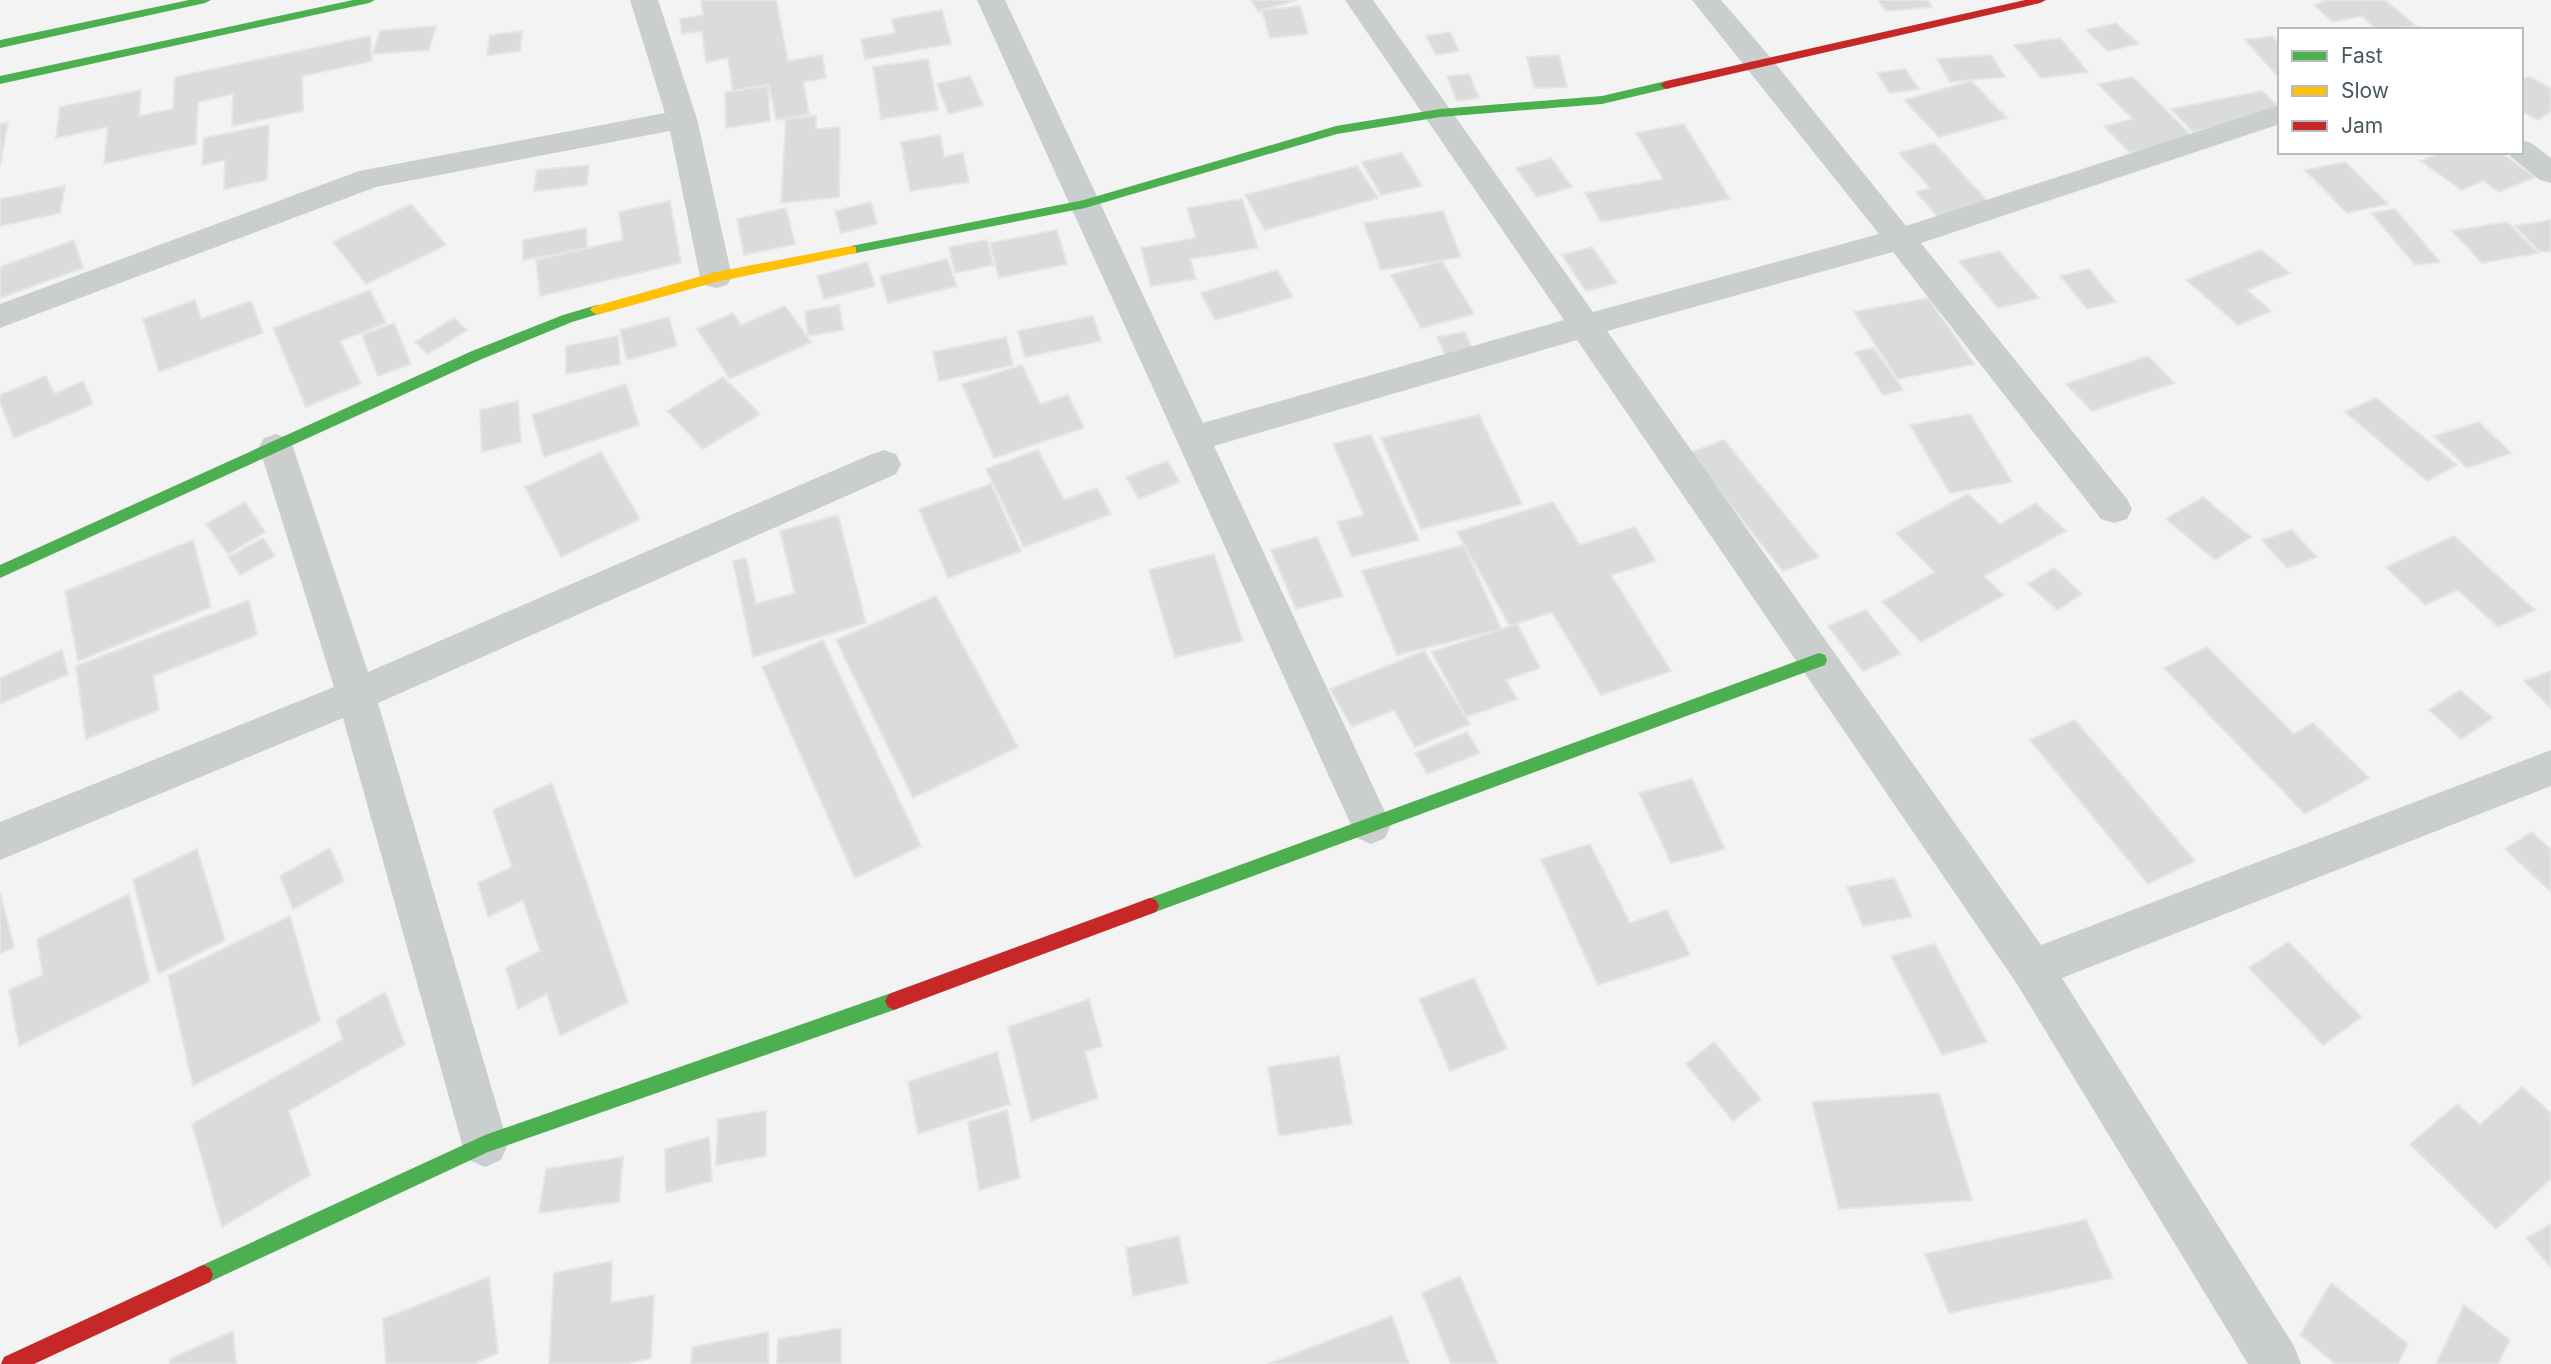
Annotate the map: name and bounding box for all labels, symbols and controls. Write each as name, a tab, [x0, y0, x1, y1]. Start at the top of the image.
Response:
legend	[2278, 28, 2523, 154]
text: Fast	[2341, 43, 2383, 68]
text: Slow	[2341, 78, 2389, 103]
text: Jam	[2341, 113, 2383, 138]

